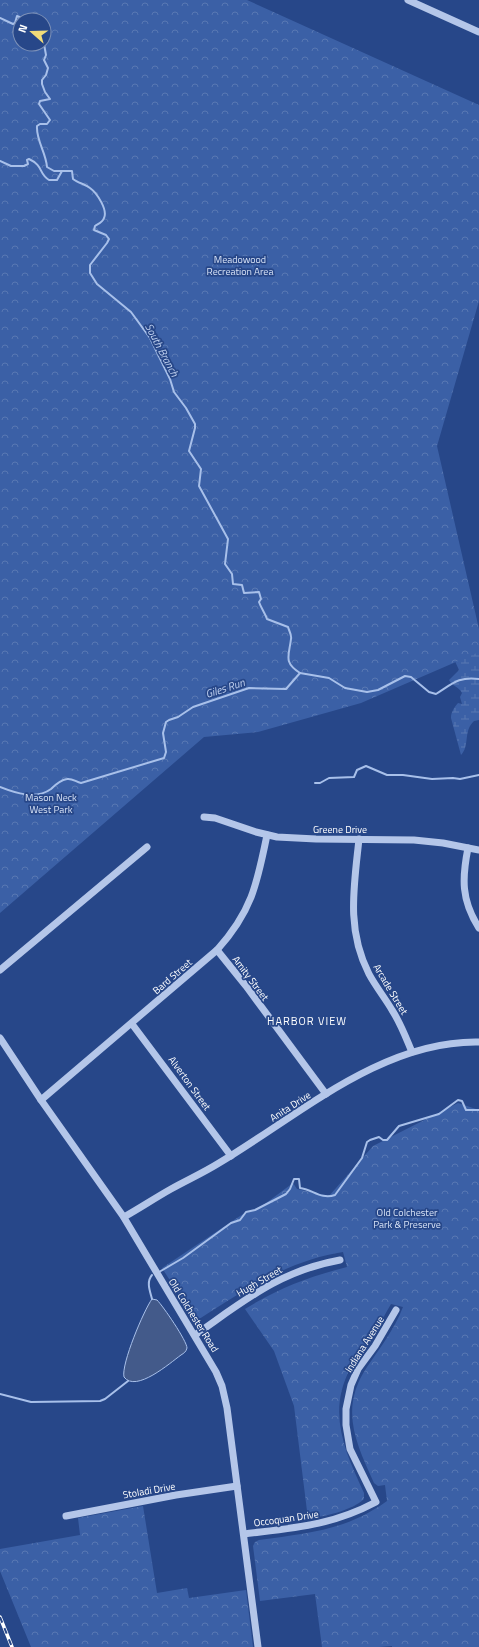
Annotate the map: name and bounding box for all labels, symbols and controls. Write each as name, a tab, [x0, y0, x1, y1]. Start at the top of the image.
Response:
north arrow	[12, 12, 52, 52]
text: N	[14, 22, 31, 35]
park label: Meadowood Recreation Area	[207, 252, 273, 279]
water label: South Branch	[141, 320, 183, 380]
water label: Giles Run	[203, 674, 247, 702]
park label: Mason Neck West Park	[25, 790, 77, 817]
street label: Greene Drive	[313, 822, 367, 837]
street label: Amity Street	[229, 953, 273, 1004]
street label: Bard Street	[149, 955, 196, 998]
street label: Arcade Street	[369, 961, 412, 1018]
district label: HARBOR VIEW	[267, 1013, 347, 1029]
street label: Alverton Street	[165, 1053, 215, 1114]
street label: Anita Drive	[267, 1088, 314, 1125]
park label: Old Colchester Park & Preserve	[373, 1205, 441, 1232]
street label: Hugh Street	[234, 1262, 285, 1301]
street label: Old Colchester Road	[165, 1275, 222, 1355]
street label: Indiana Avenue	[341, 1313, 388, 1375]
street label: Stoladi Drive	[122, 1479, 176, 1502]
street label: Occoquan Drive	[253, 1507, 320, 1530]

